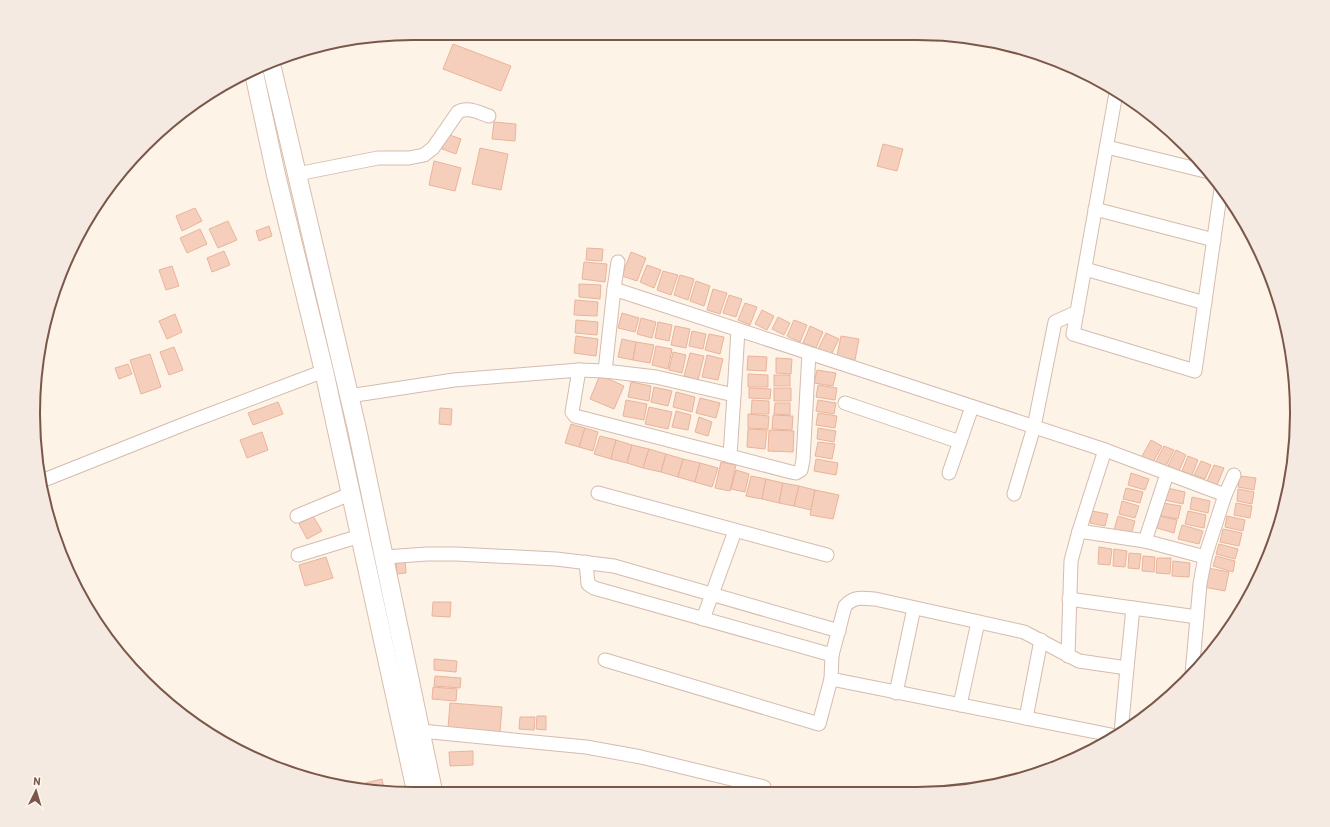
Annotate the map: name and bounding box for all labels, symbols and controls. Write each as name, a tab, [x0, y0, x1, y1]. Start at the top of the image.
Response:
north arrow	[16, 771, 56, 811]
text: N	[33, 774, 41, 787]

